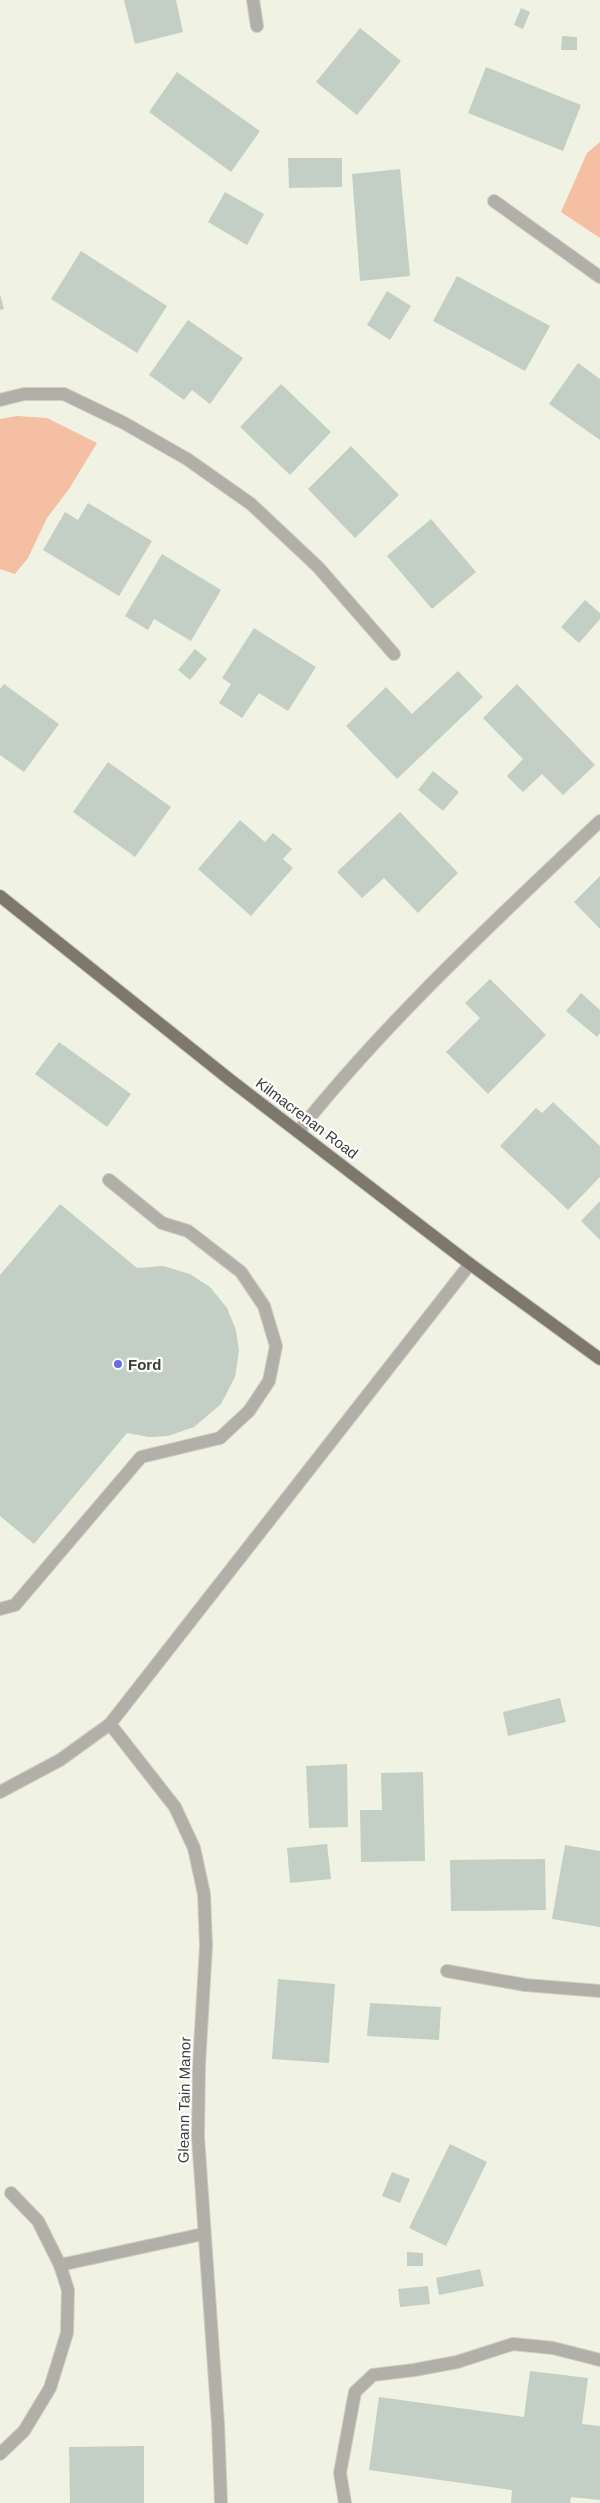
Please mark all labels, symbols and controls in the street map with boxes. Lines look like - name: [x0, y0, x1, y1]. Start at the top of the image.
- street label: Kilmacrenan Road: [253, 1074, 361, 1162]
- place label: Ford: [128, 1356, 161, 1373]
- marker: Ford: [112, 1358, 124, 1370]
- street label: Gleann Tain Manor: [174, 2037, 194, 2163]

